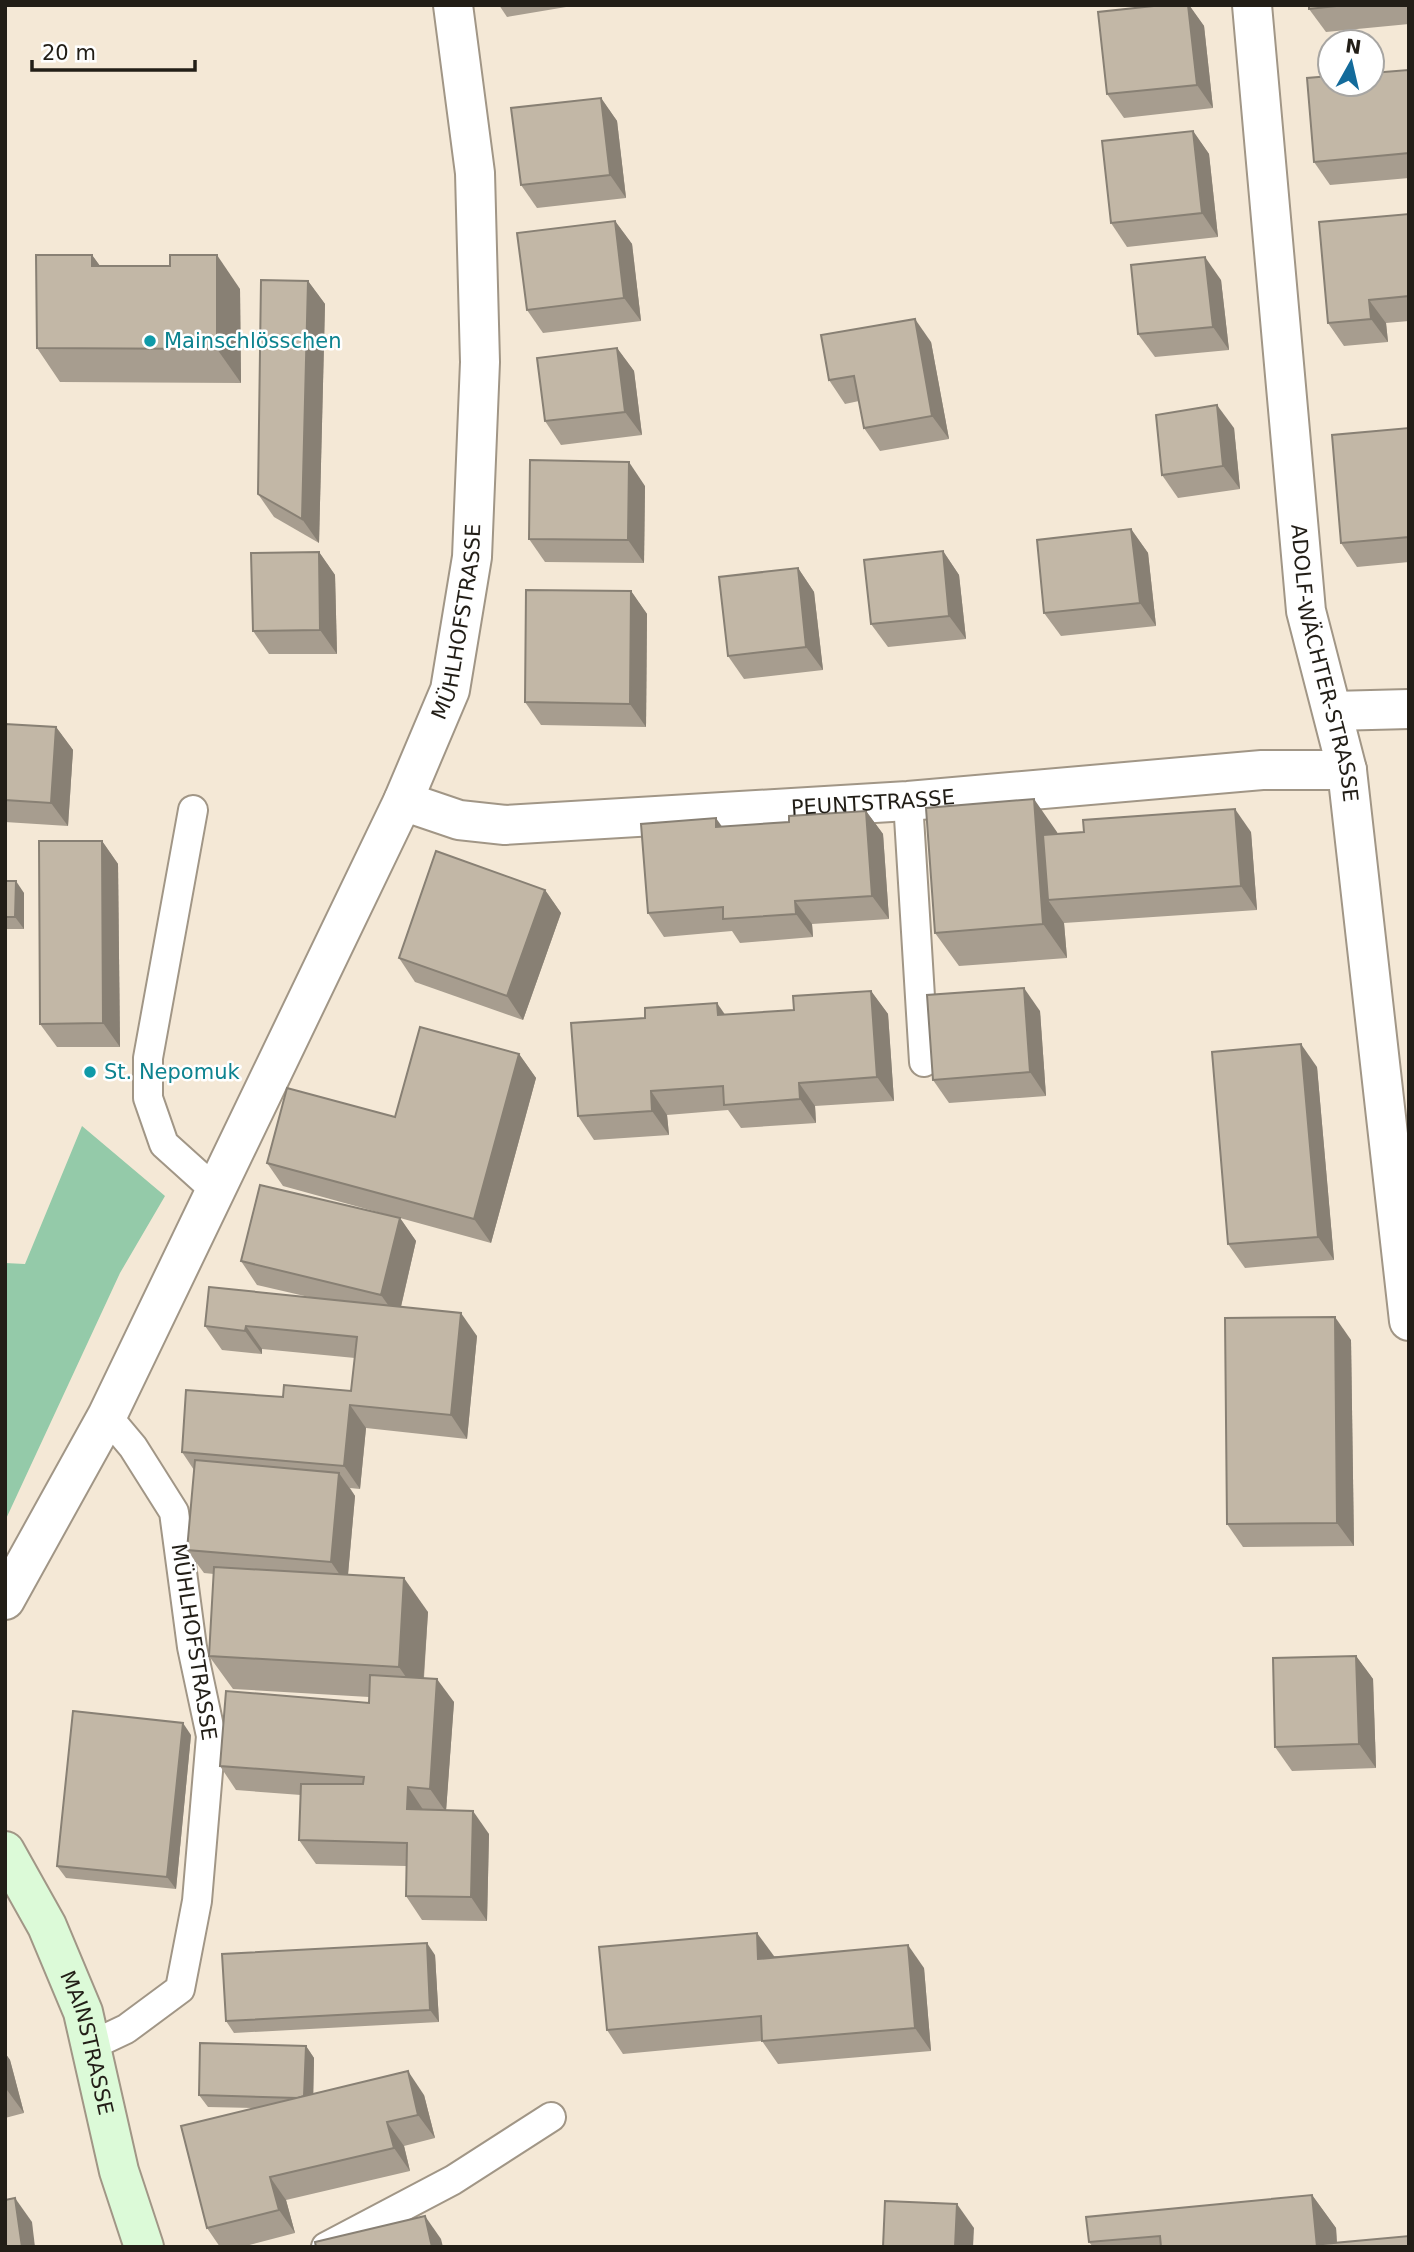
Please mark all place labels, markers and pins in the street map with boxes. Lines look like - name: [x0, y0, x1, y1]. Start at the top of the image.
- place label: Mainschlösschen: [164, 329, 342, 353]
- marker: Mainschlösschen: [142, 333, 158, 349]
- place label: St. Nepomuk: [104, 1060, 240, 1084]
- marker: St. Nepomuk: [82, 1064, 98, 1080]

